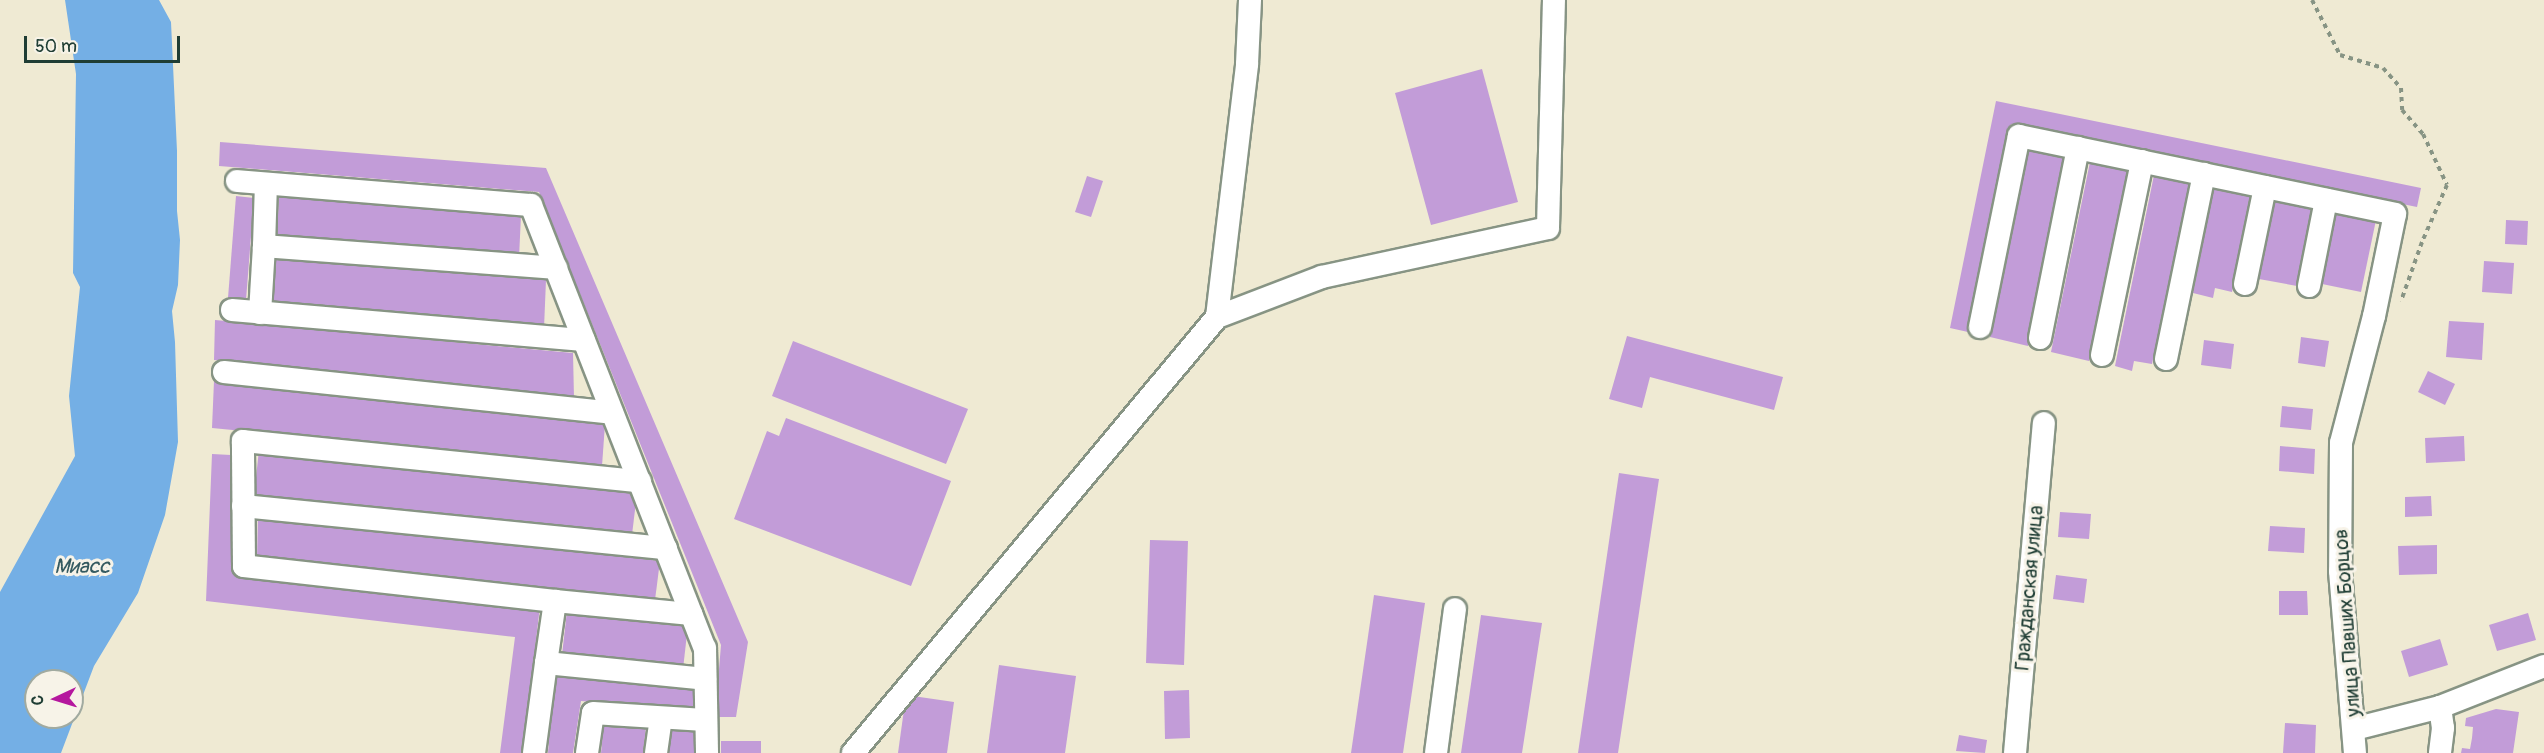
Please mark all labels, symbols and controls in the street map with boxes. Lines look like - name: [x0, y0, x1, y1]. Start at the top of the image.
- scale bar: [27, 24, 183, 62]
- text: 50 m: [35, 35, 77, 58]
- street label: Гражданская улица: [2010, 504, 2048, 672]
- street label: улица Павших Борцов: [2328, 528, 2366, 718]
- water label: Миасс: [54, 554, 110, 580]
- north arrow: [24, 669, 84, 729]
- text: С: [28, 694, 48, 706]

